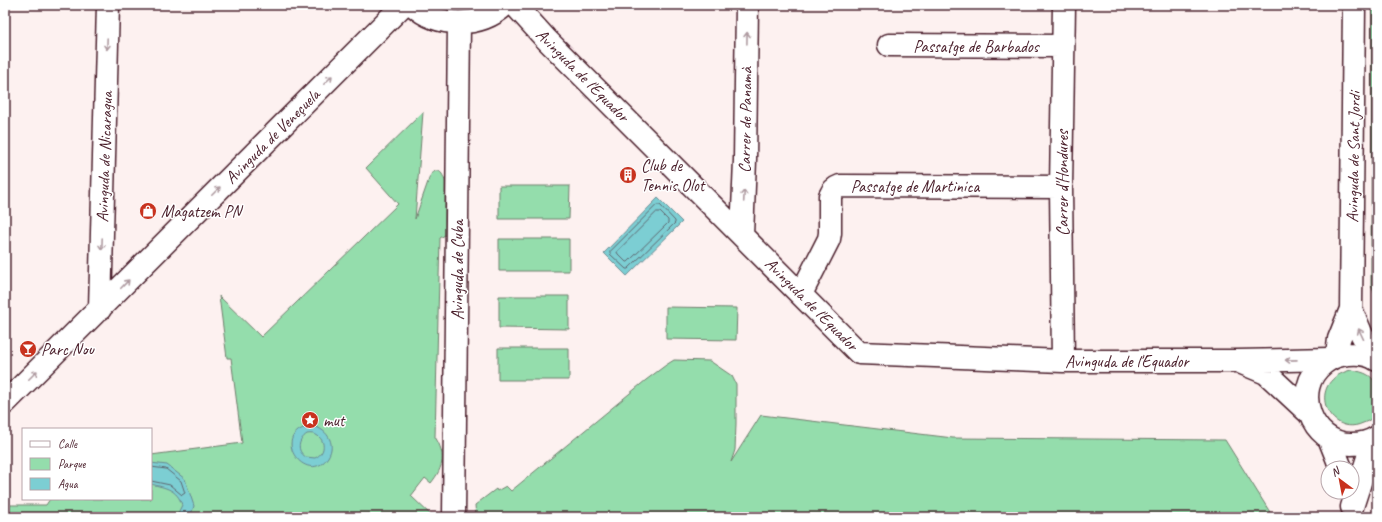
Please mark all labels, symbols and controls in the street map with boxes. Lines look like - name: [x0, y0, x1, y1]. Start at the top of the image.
- street label: Avinguda de l'Equador: [532, 24, 635, 128]
- one-way arrow: [743, 32, 751, 45]
- street label: Passatge de Barbados: [913, 36, 1041, 57]
- one-way arrow: [103, 37, 111, 50]
- street label: Carrer de Panamà: [734, 65, 757, 173]
- one-way arrow: [323, 75, 333, 85]
- street label: Avinguda de Veneçuela: [220, 83, 326, 188]
- street label: Avinguda de Nicaragua: [92, 89, 117, 223]
- street label: Avinguda de Sant Jordi: [1342, 89, 1365, 223]
- street label: Carrer d'Hondures: [1052, 128, 1073, 236]
- place label: Club de Tennis Olot: [641, 155, 707, 196]
- building icon: Club de Tennis Olot: [618, 165, 638, 185]
- street label: Passatge de Martinica: [851, 176, 981, 197]
- one-way arrow: [212, 186, 221, 196]
- one-way arrow: [740, 190, 747, 203]
- shop icon: Magatzem PN: [138, 201, 158, 221]
- place label: Magatzem PN: [161, 201, 244, 222]
- street label: Avinguda de Cuba: [447, 218, 468, 320]
- one-way arrow: [98, 237, 106, 250]
- street label: Avinguda de l'Equador: [761, 253, 864, 357]
- one-way arrow: [120, 279, 130, 289]
- one-way arrow: [1357, 328, 1365, 340]
- bar icon: Parc Nou: [18, 339, 38, 359]
- place label: Parc Nou: [41, 339, 95, 360]
- street label: Avinguda de l'Equador: [1065, 351, 1191, 372]
- one-way arrow: [1285, 356, 1298, 363]
- one-way arrow: [28, 370, 38, 380]
- place icon: mut: [300, 410, 320, 430]
- place label: mut: [323, 410, 347, 431]
- legend: [22, 428, 152, 500]
- text: Calle: [58, 436, 78, 452]
- text: Parque: [58, 456, 87, 472]
- north arrow: [1320, 460, 1360, 500]
- text: N: [1328, 463, 1343, 479]
- text: Agua: [58, 476, 79, 492]

